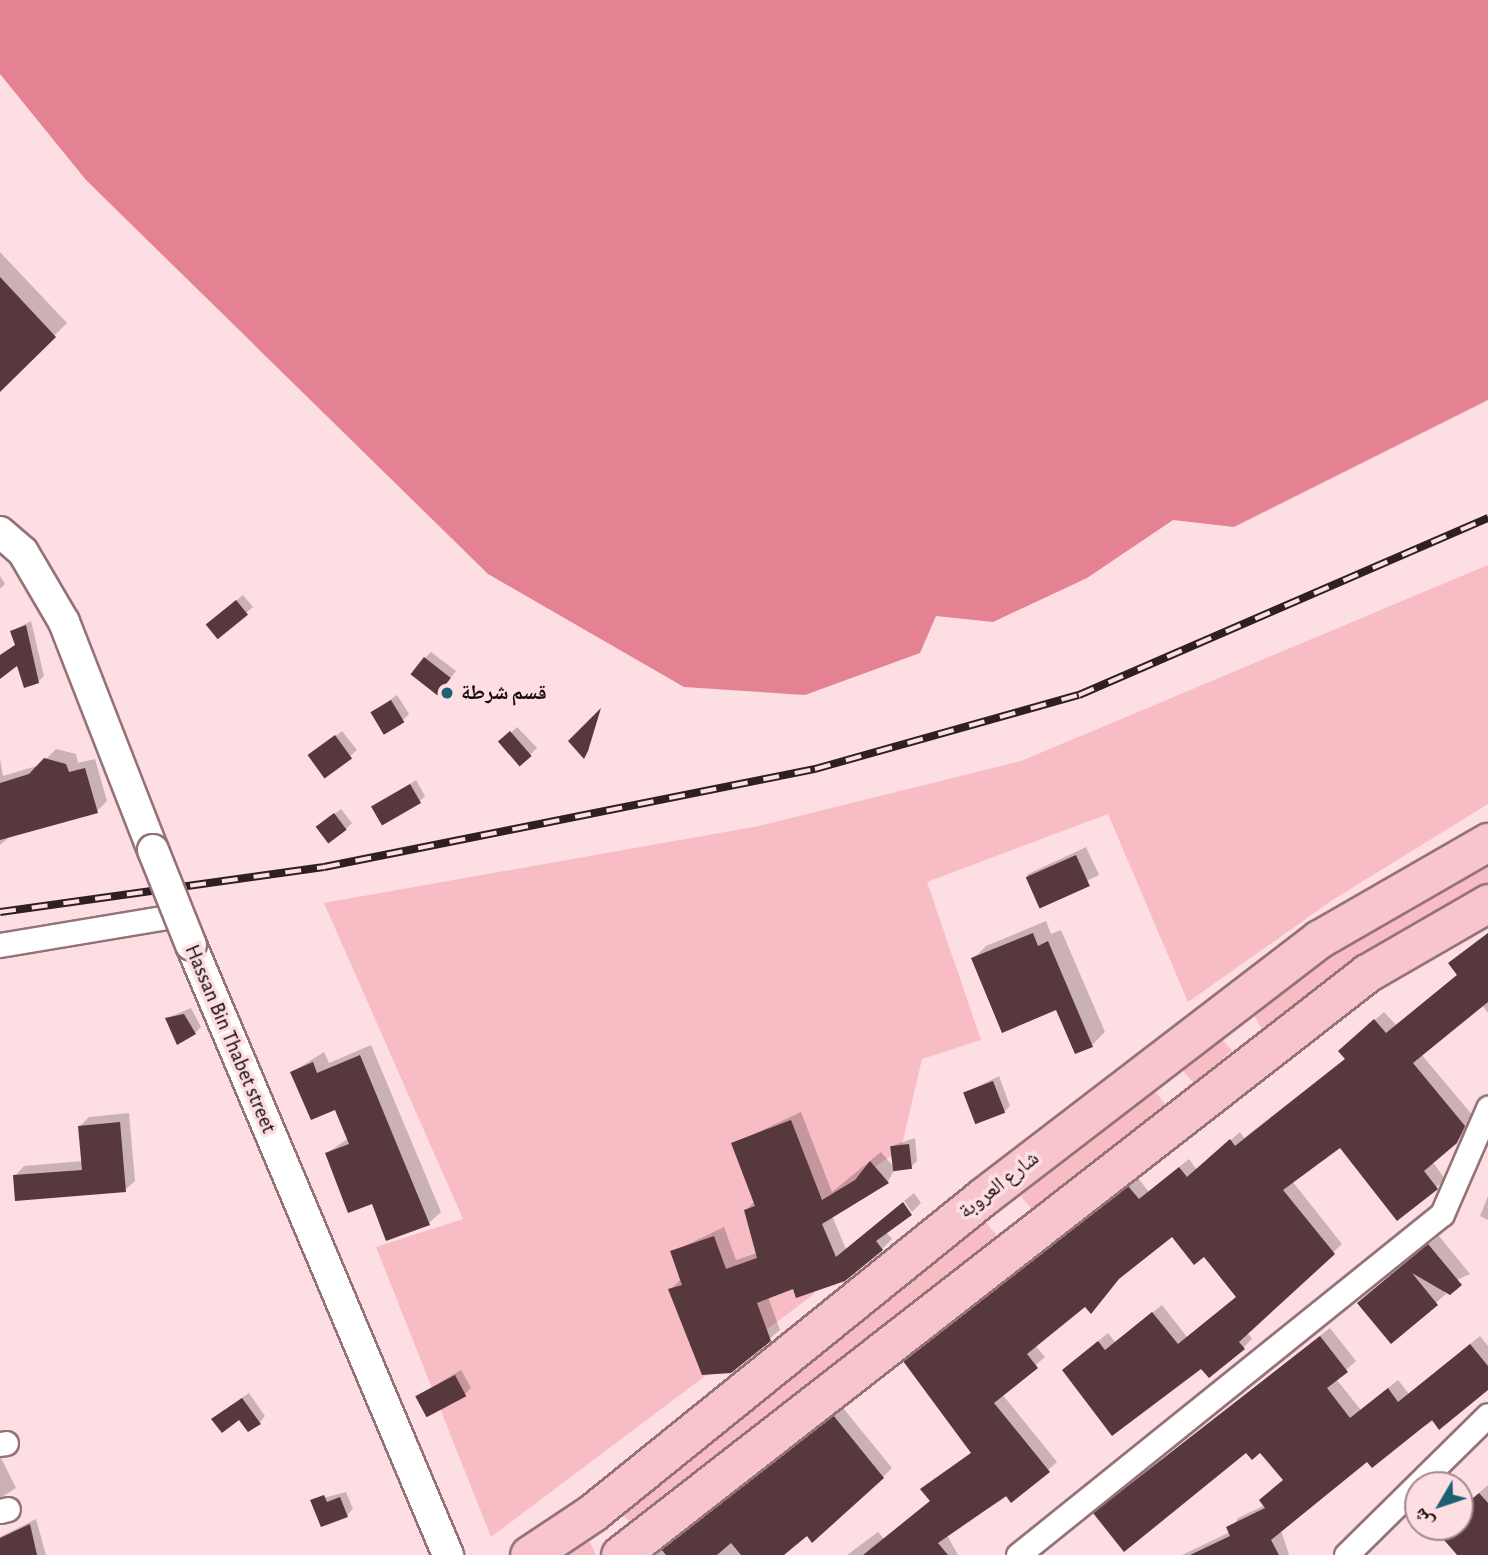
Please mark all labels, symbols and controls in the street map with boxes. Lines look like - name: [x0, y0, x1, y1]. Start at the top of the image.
- place label: قسم شرطة: [461, 680, 547, 706]
- marker: قسم شرطة: [439, 685, 455, 701]
- street label: Hassan Bin Thabet street: [179, 941, 281, 1137]
- street label: شارع العروبة: [954, 1146, 1044, 1224]
- north arrow: [1404, 1471, 1474, 1541]
- text: ش: [1410, 1504, 1438, 1532]

